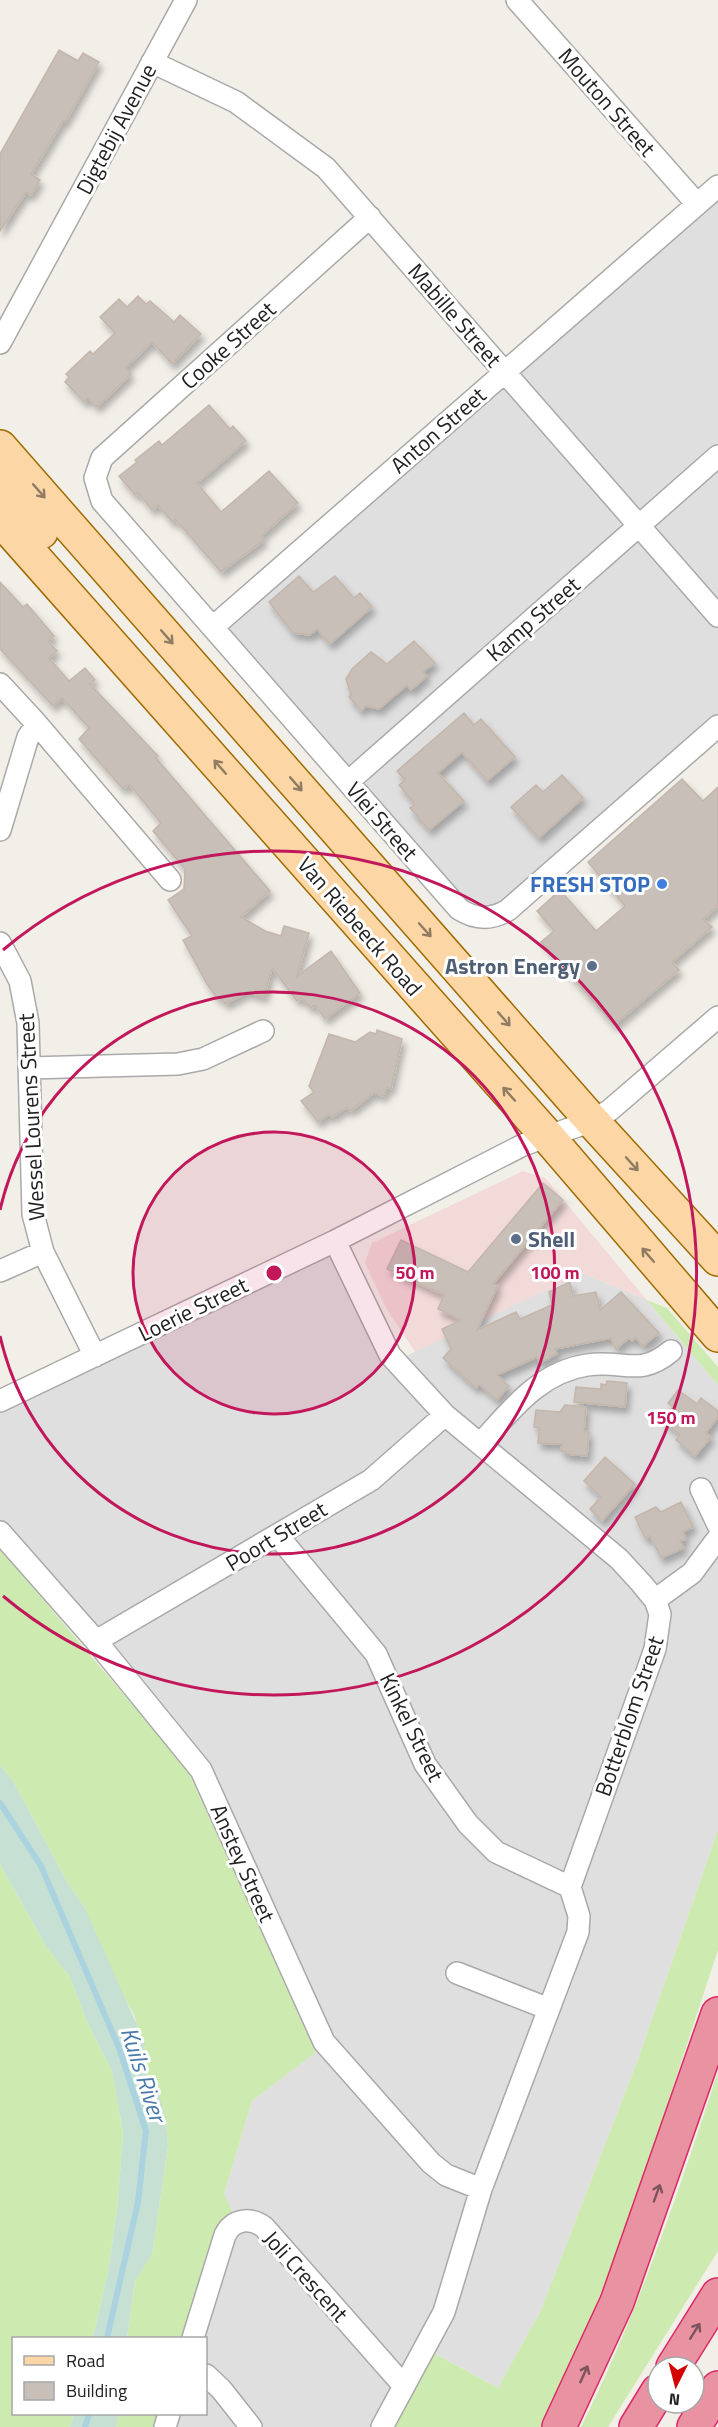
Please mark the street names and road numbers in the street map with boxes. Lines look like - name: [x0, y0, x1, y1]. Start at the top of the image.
- street label: Mouton Street: [550, 40, 664, 164]
- street label: Digtebij Avenue: [67, 57, 165, 201]
- street label: Mabille Street: [400, 255, 510, 375]
- street label: Cooke Street: [173, 293, 283, 397]
- street label: Anton Street: [382, 378, 494, 481]
- street label: Kamp Street: [478, 568, 588, 670]
- street label: Vlei Street: [338, 774, 426, 868]
- street label: Van Riebeeck Road: [290, 849, 430, 1003]
- street label: Wessel Lourens Street: [9, 1012, 53, 1221]
- street label: Loerie Street: [132, 1268, 254, 1350]
- street label: Poort Street: [219, 1492, 333, 1580]
- street label: Botterblom Street: [586, 1631, 672, 1801]
- street label: Kinkel Street: [371, 1667, 453, 1787]
- street label: Anstey Street: [202, 1799, 284, 1928]
- street label: Joli Crescent: [255, 2223, 357, 2330]

